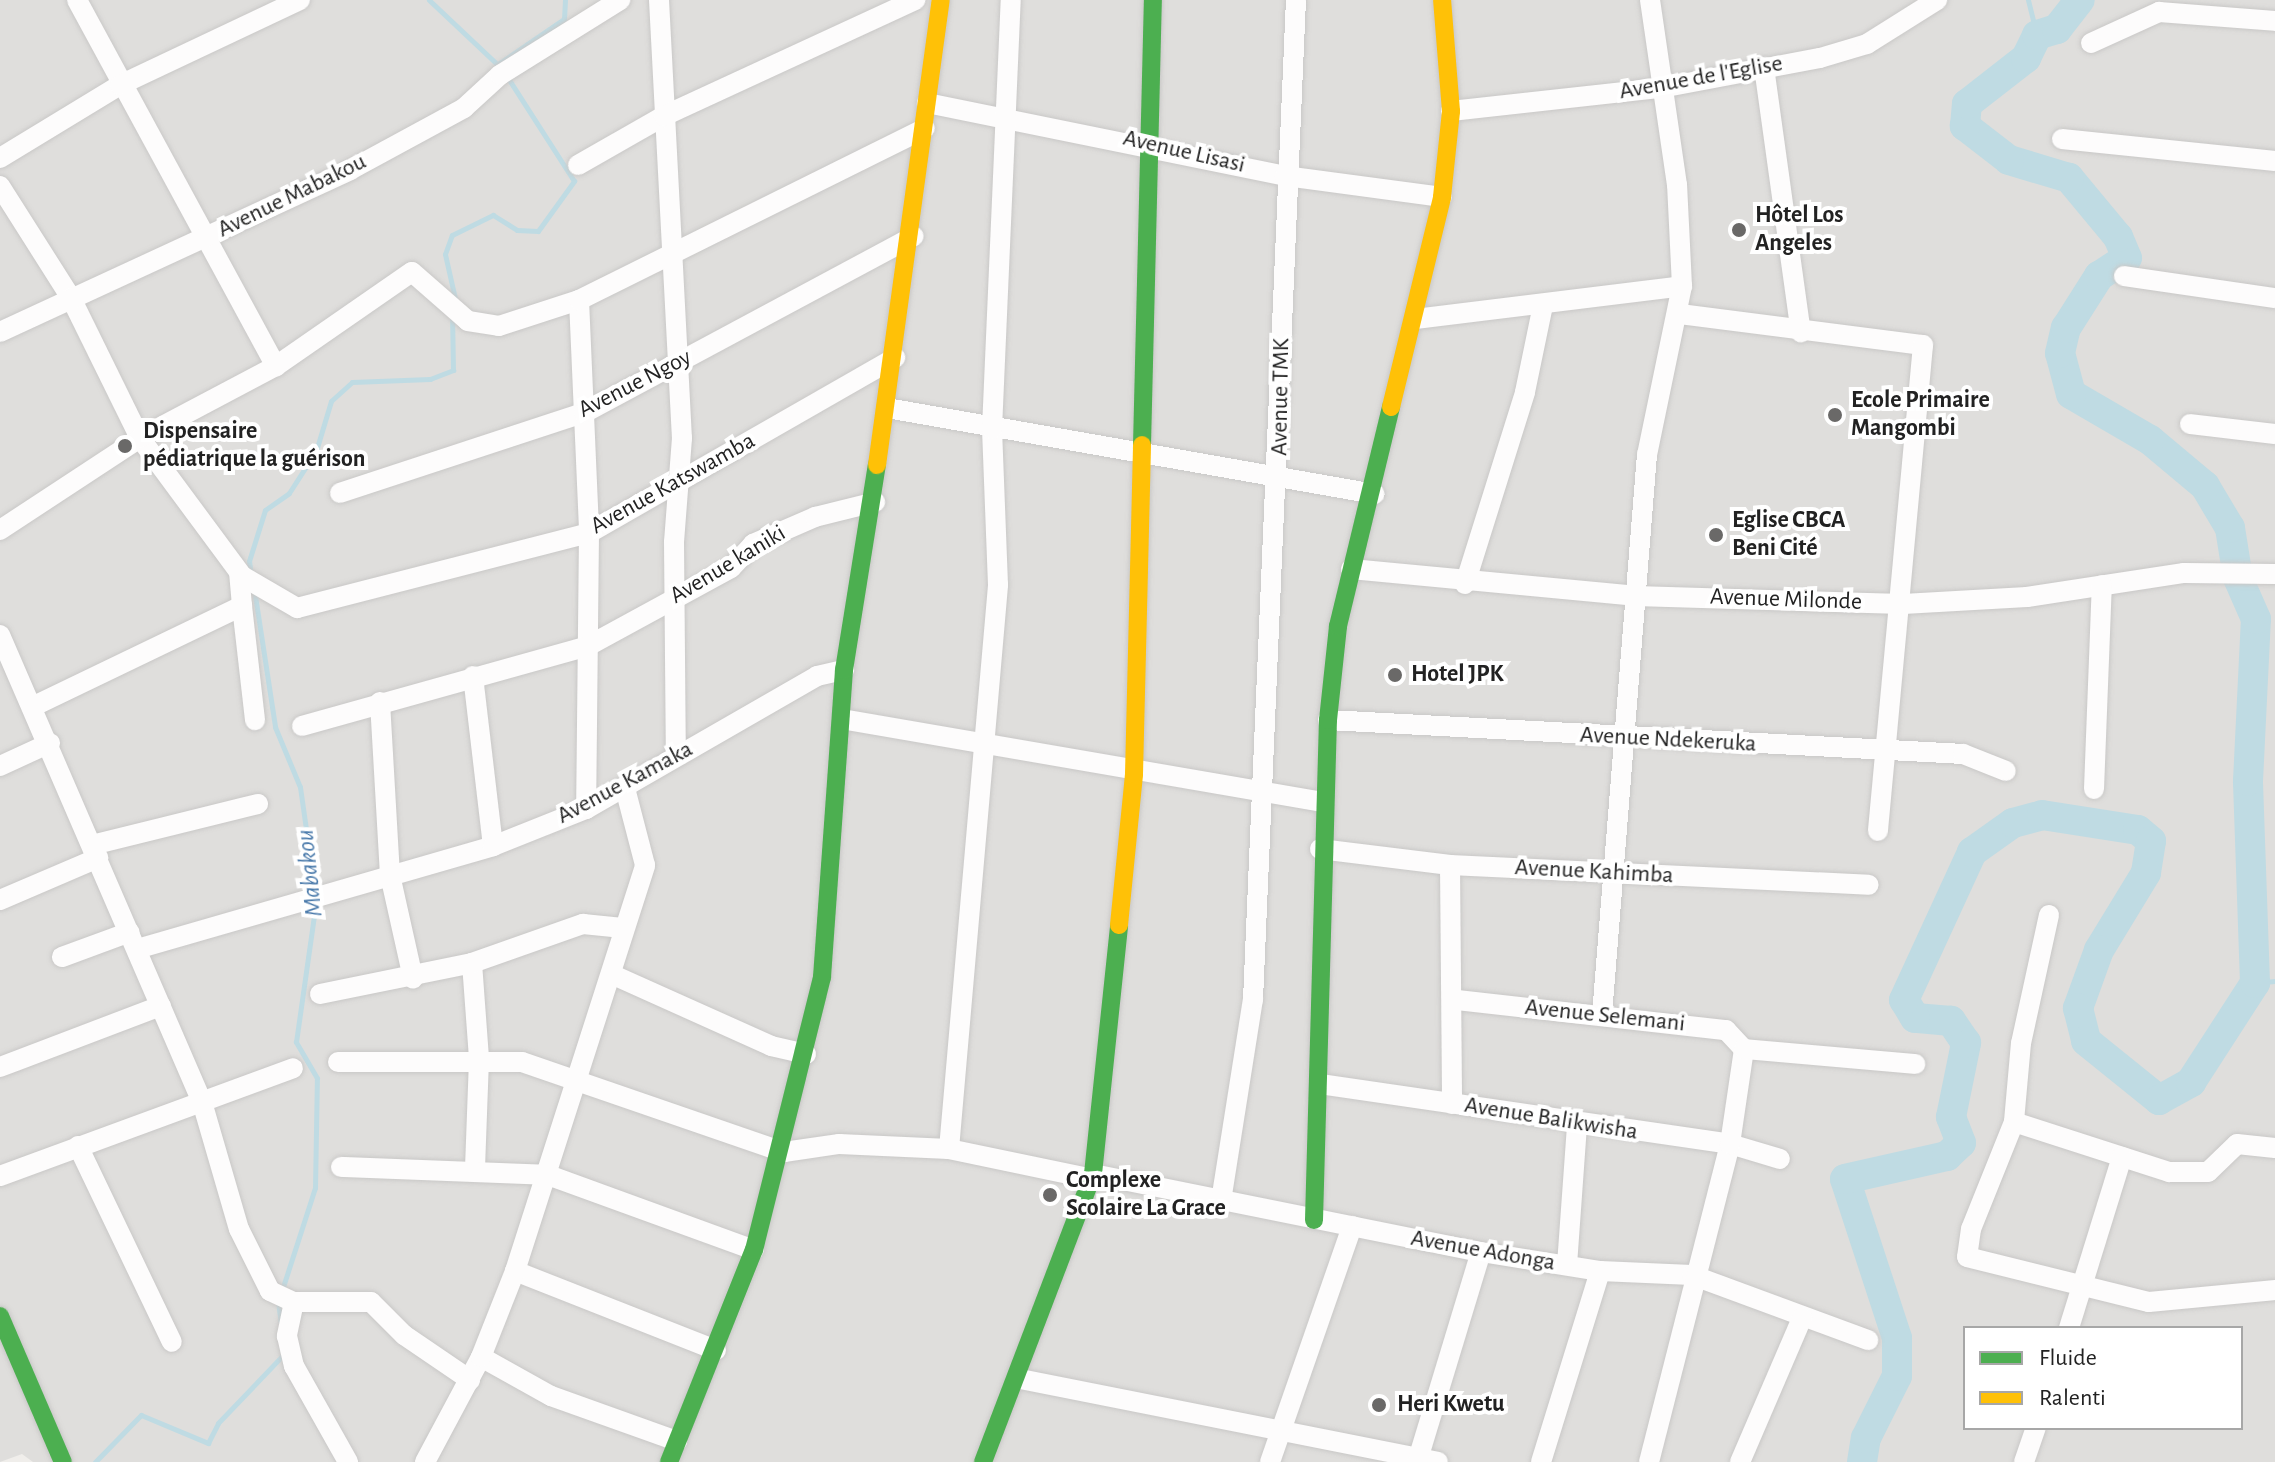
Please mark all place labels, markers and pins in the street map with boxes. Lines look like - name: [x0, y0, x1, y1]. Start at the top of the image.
- place label: Hôtel Los Angeles: [1755, 202, 1843, 258]
- marker: Hôtel Los Angeles: [1730, 221, 1748, 239]
- place label: Ecole Primaire Mangombi: [1851, 387, 1990, 443]
- marker: Ecole Primaire Mangombi: [1826, 406, 1844, 424]
- place label: Dispensaire pédiatrique la guérison: [143, 418, 365, 474]
- marker: Dispensaire pédiatrique la guérison: [114, 435, 136, 457]
- place label: Eglise CBCA Beni Cité: [1732, 507, 1845, 563]
- marker: Eglise CBCA Beni Cité: [1707, 526, 1725, 544]
- place label: Hotel JPK: [1411, 661, 1504, 689]
- marker: Hotel JPK: [1386, 666, 1404, 684]
- place label: Complexe Scolaire La Grace: [1066, 1167, 1226, 1223]
- marker: Complexe Scolaire La Grace: [1041, 1186, 1059, 1204]
- place label: Heri Kwetu: [1397, 1391, 1505, 1419]
- marker: Heri Kwetu: [1368, 1394, 1390, 1416]

